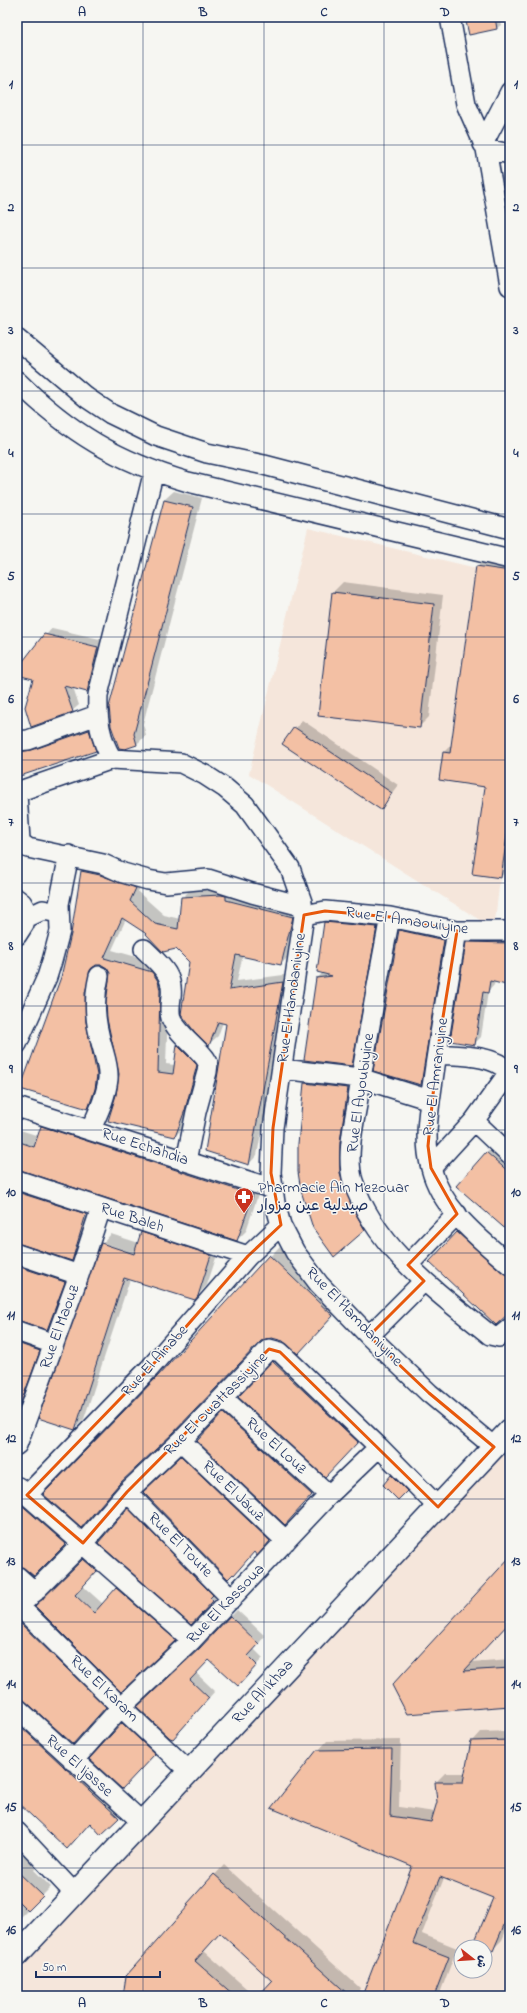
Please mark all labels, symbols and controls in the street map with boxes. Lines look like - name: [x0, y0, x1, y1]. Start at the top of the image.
- text: A: [78, 3, 86, 22]
- text: B: [198, 3, 208, 22]
- text: C: [320, 3, 328, 22]
- text: D: [439, 3, 450, 22]
- text: 1: [9, 75, 14, 94]
- text: 1: [514, 75, 519, 94]
- text: 2: [7, 198, 15, 217]
- text: 2: [512, 198, 520, 217]
- text: 3: [7, 321, 14, 340]
- text: 3: [512, 321, 519, 340]
- text: 4: [7, 444, 14, 463]
- text: 4: [512, 444, 519, 463]
- text: 5: [7, 567, 15, 586]
- text: 5: [512, 567, 520, 586]
- text: 6: [7, 690, 14, 709]
- text: 6: [512, 690, 519, 709]
- text: 7: [8, 813, 14, 832]
- text: 7: [513, 813, 519, 832]
- street label: Rue El Amaouiyine: [344, 901, 471, 942]
- street label: Rue El Hamdaniyine: [271, 931, 313, 1065]
- text: 8: [8, 937, 14, 956]
- text: 8: [513, 937, 519, 956]
- street label: Rue El Amraniyine: [417, 1016, 455, 1138]
- street label: Rue El Ayoubiyine: [341, 1031, 381, 1154]
- text: 9: [8, 1060, 14, 1079]
- text: 9: [513, 1060, 519, 1079]
- street label: Rue Echahdia: [98, 1122, 192, 1172]
- place label: Pharmacie Ain Mezouar صيدلية عين مزوار: [256, 1176, 409, 1218]
- text: 10: [6, 1183, 16, 1202]
- text: 10: [511, 1183, 521, 1202]
- pharmacy icon: Pharmacie Ain Mezouar صيدلية عين مزوار: [233, 1186, 255, 1214]
- street label: Rue Baleh: [97, 1196, 167, 1240]
- street label: Rue El Hamdaniyine: [300, 1262, 409, 1373]
- street label: Rue El Maouz: [34, 1281, 86, 1372]
- text: 11: [7, 1306, 16, 1325]
- text: 11: [512, 1306, 521, 1325]
- street label: Rue El Ainabe: [116, 1319, 195, 1403]
- street label: Rue El Ouattassiyine: [158, 1346, 274, 1462]
- street label: Rue El Louz: [240, 1412, 312, 1480]
- text: 12: [6, 1429, 17, 1448]
- text: 12: [511, 1429, 522, 1448]
- street label: Rue El Jawz: [196, 1455, 270, 1527]
- street label: Rue El Toute: [142, 1507, 219, 1584]
- text: 13: [6, 1552, 16, 1571]
- text: 13: [511, 1552, 521, 1571]
- street label: Rue El Kassoua: [181, 1558, 271, 1650]
- street label: Rue El Karam: [64, 1650, 144, 1728]
- street label: Rue Al Ikhaa: [226, 1654, 300, 1730]
- text: 14: [6, 1675, 16, 1694]
- text: 14: [511, 1675, 521, 1694]
- street label: Rue El Ijasse: [40, 1729, 119, 1804]
- text: 15: [5, 1798, 17, 1817]
- text: 15: [510, 1798, 522, 1817]
- text: 16: [6, 1921, 16, 1940]
- text: 16: [511, 1921, 521, 1940]
- north arrow: [453, 1939, 493, 1979]
- scale bar: [36, 1953, 160, 1979]
- text: ش: [472, 1954, 491, 1970]
- text: 50 m: [42, 1959, 66, 1977]
- text: A: [78, 1994, 86, 2013]
- text: B: [198, 1994, 208, 2013]
- text: C: [320, 1994, 328, 2013]
- text: D: [439, 1994, 450, 2013]

